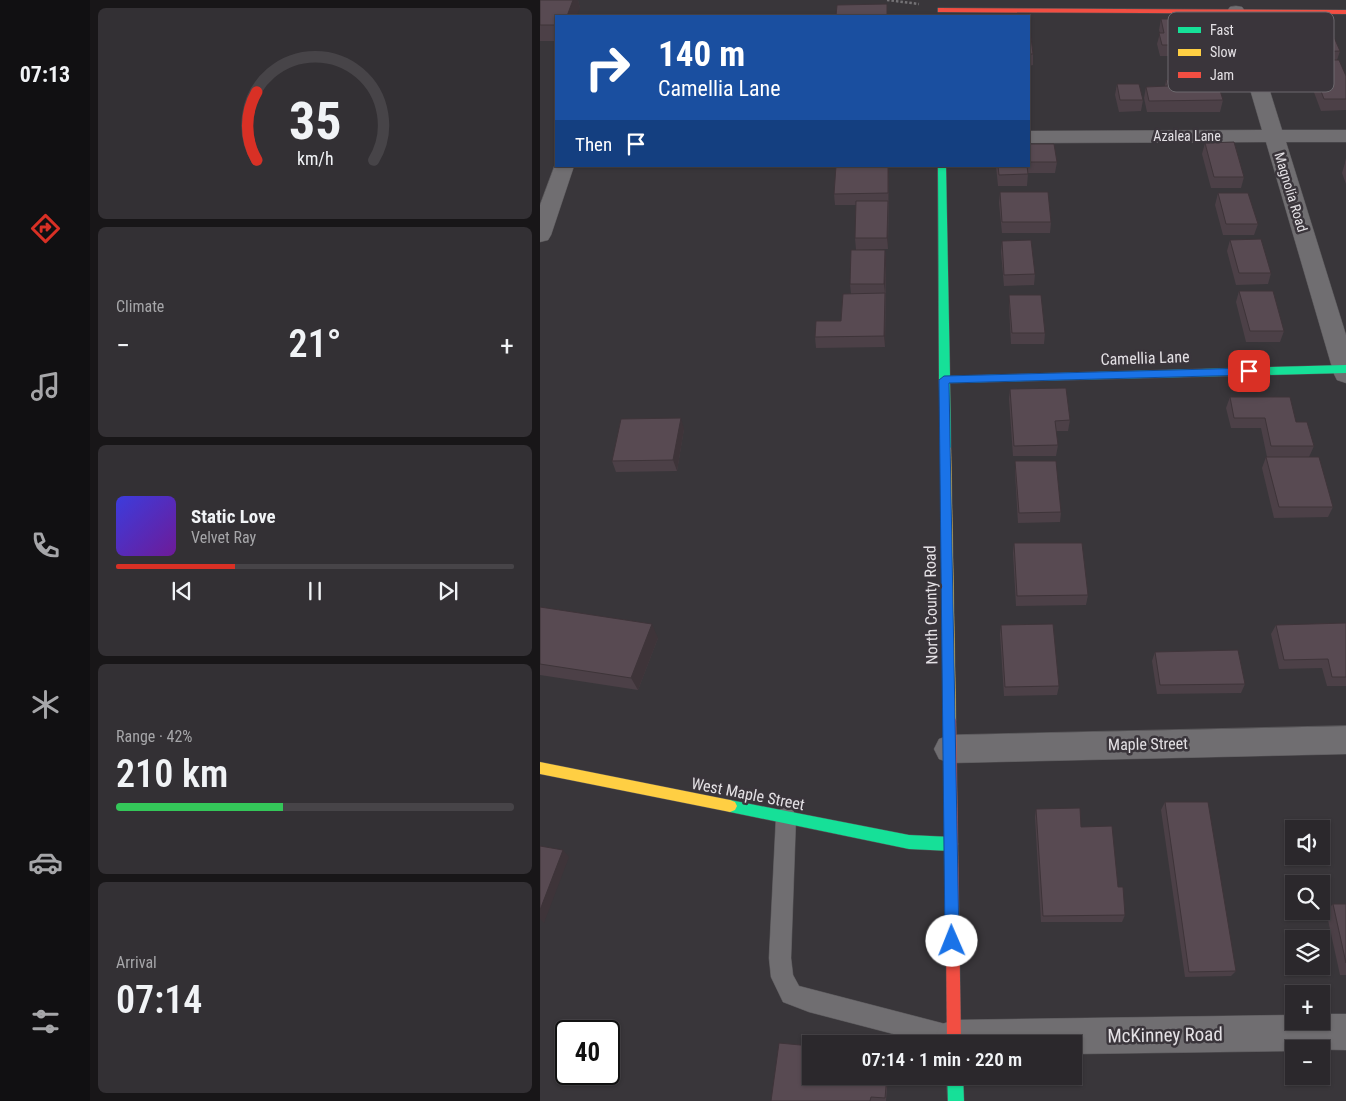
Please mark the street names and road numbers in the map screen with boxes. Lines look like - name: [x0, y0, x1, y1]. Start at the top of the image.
- street label: Azalea Lane: [1153, 128, 1221, 144]
- street label: Magnolia Road: [1271, 150, 1311, 234]
- street label: Camellia Lane: [1100, 347, 1190, 369]
- street label: North County Road: [920, 545, 942, 665]
- street label: Maple Street: [1108, 734, 1188, 754]
- street label: West Maple Street: [690, 774, 807, 814]
- street label: McKinney Road: [1107, 1022, 1223, 1048]

